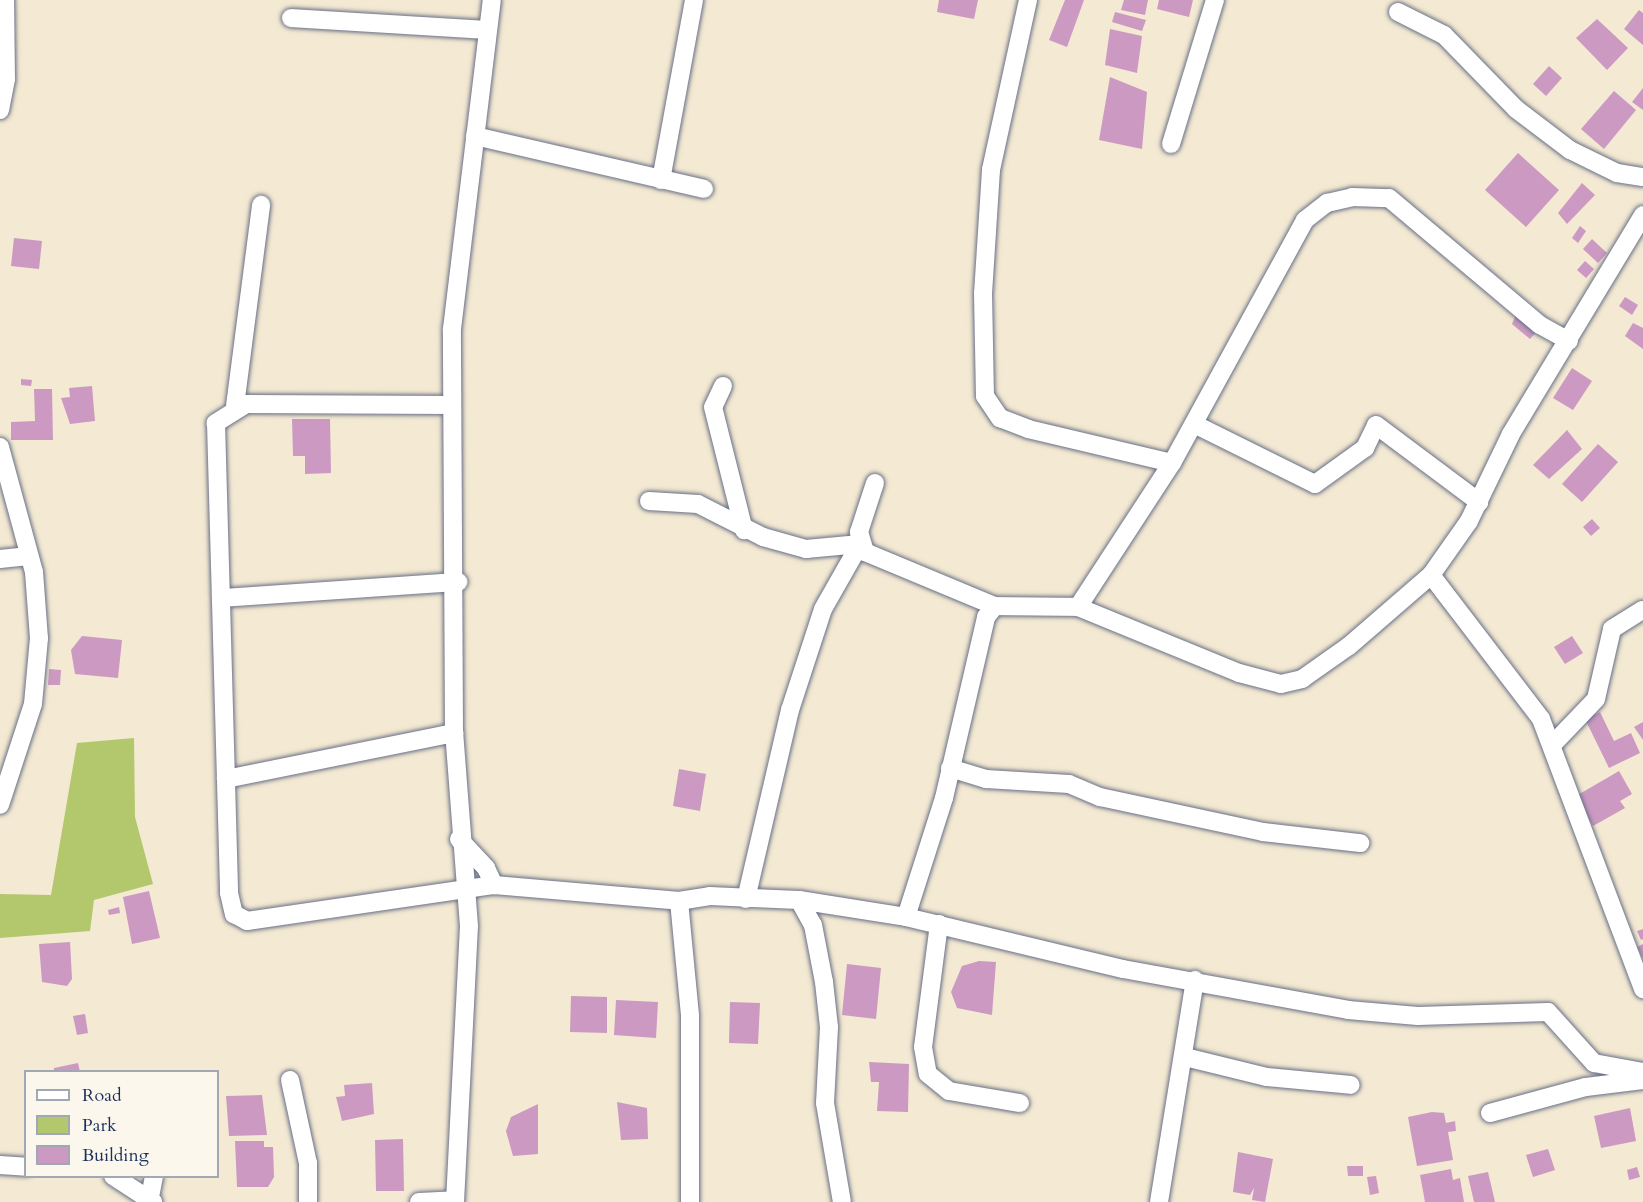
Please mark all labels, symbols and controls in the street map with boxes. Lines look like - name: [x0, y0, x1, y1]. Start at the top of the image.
- legend: [24, 1070, 219, 1178]
- text: Road: [82, 1083, 122, 1108]
- text: Park: [82, 1113, 117, 1138]
- text: Building: [82, 1143, 149, 1168]

